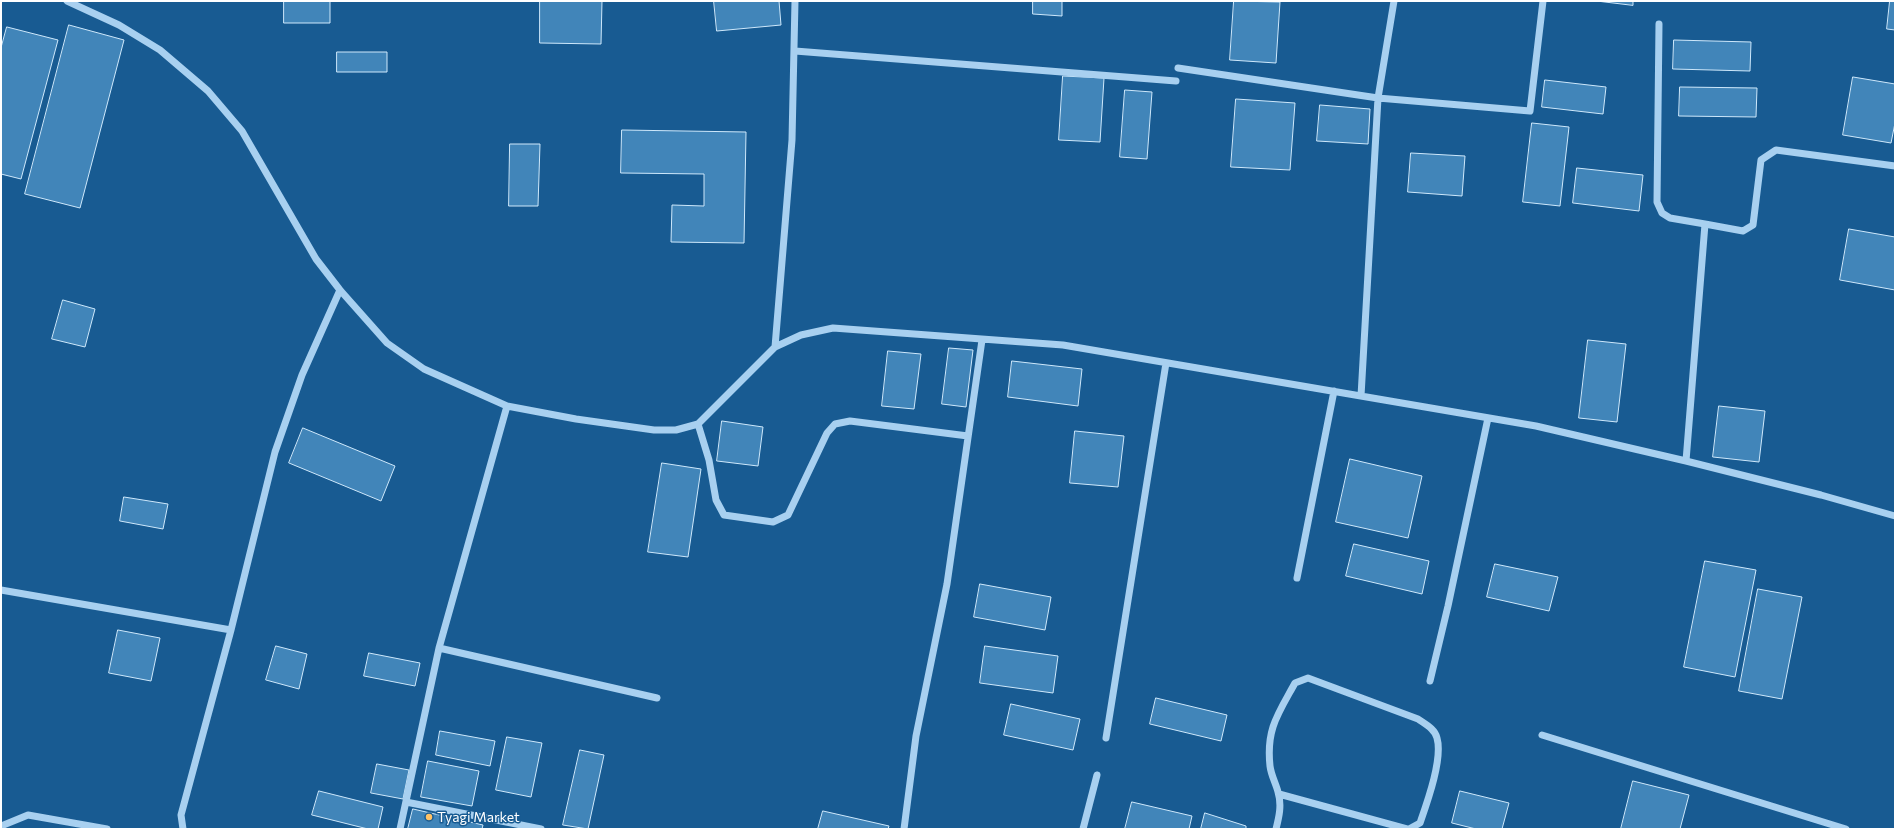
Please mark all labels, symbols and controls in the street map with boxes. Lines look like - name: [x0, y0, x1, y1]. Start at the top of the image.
- place label: Tyagi Market: [437, 809, 520, 825]
- marker: Tyagi Market: [424, 812, 434, 822]

